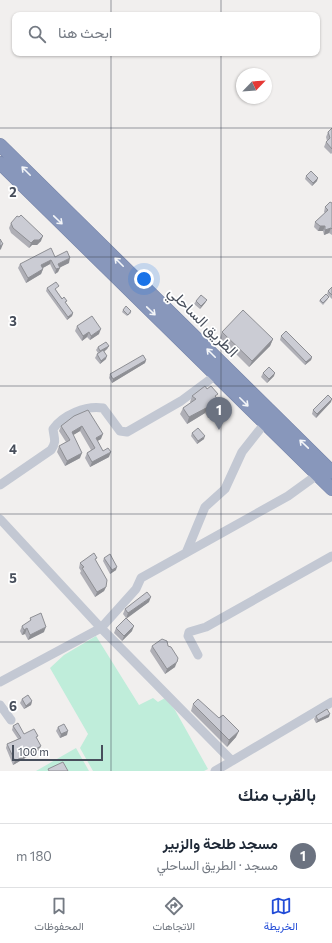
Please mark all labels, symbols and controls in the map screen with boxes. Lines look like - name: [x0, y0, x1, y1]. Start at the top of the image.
- search box: [12, 12, 320, 56]
- icon: search: [26, 23, 48, 45]
- text: ابحث هنا: [58, 23, 112, 41]
- north arrow: [236, 68, 272, 104]
- one-way arrow: [21, 166, 31, 176]
- text: 2: [9, 184, 17, 200]
- one-way arrow: [53, 215, 63, 225]
- one-way arrow: [114, 257, 124, 267]
- your location: [134, 269, 154, 289]
- street label: الطريق الساحلي: [161, 282, 243, 364]
- one-way arrow: [146, 306, 156, 316]
- text: 3: [9, 313, 17, 329]
- one-way arrow: [206, 348, 216, 358]
- pin: 1: [206, 397, 232, 430]
- one-way arrow: [239, 397, 249, 407]
- one-way arrow: [299, 440, 309, 449]
- text: 4: [9, 441, 17, 457]
- text: 5: [9, 570, 17, 586]
- text: 6: [9, 698, 17, 714]
- scale bar: [12, 743, 103, 762]
- text: 100 m: [18, 745, 49, 758]
- text: بالقرب منك: [238, 784, 316, 805]
- text: مسجد طلحة والزبير: [163, 834, 278, 852]
- text: 180 m: [16, 848, 52, 864]
- text: 1: [300, 848, 306, 864]
- text: مسجد · الطريق الساحلي: [157, 857, 278, 873]
- tab: المحفوظات: [34, 895, 84, 936]
- tab: الاتجاهات: [152, 895, 195, 936]
- tab: الخريطة: [264, 895, 298, 936]

